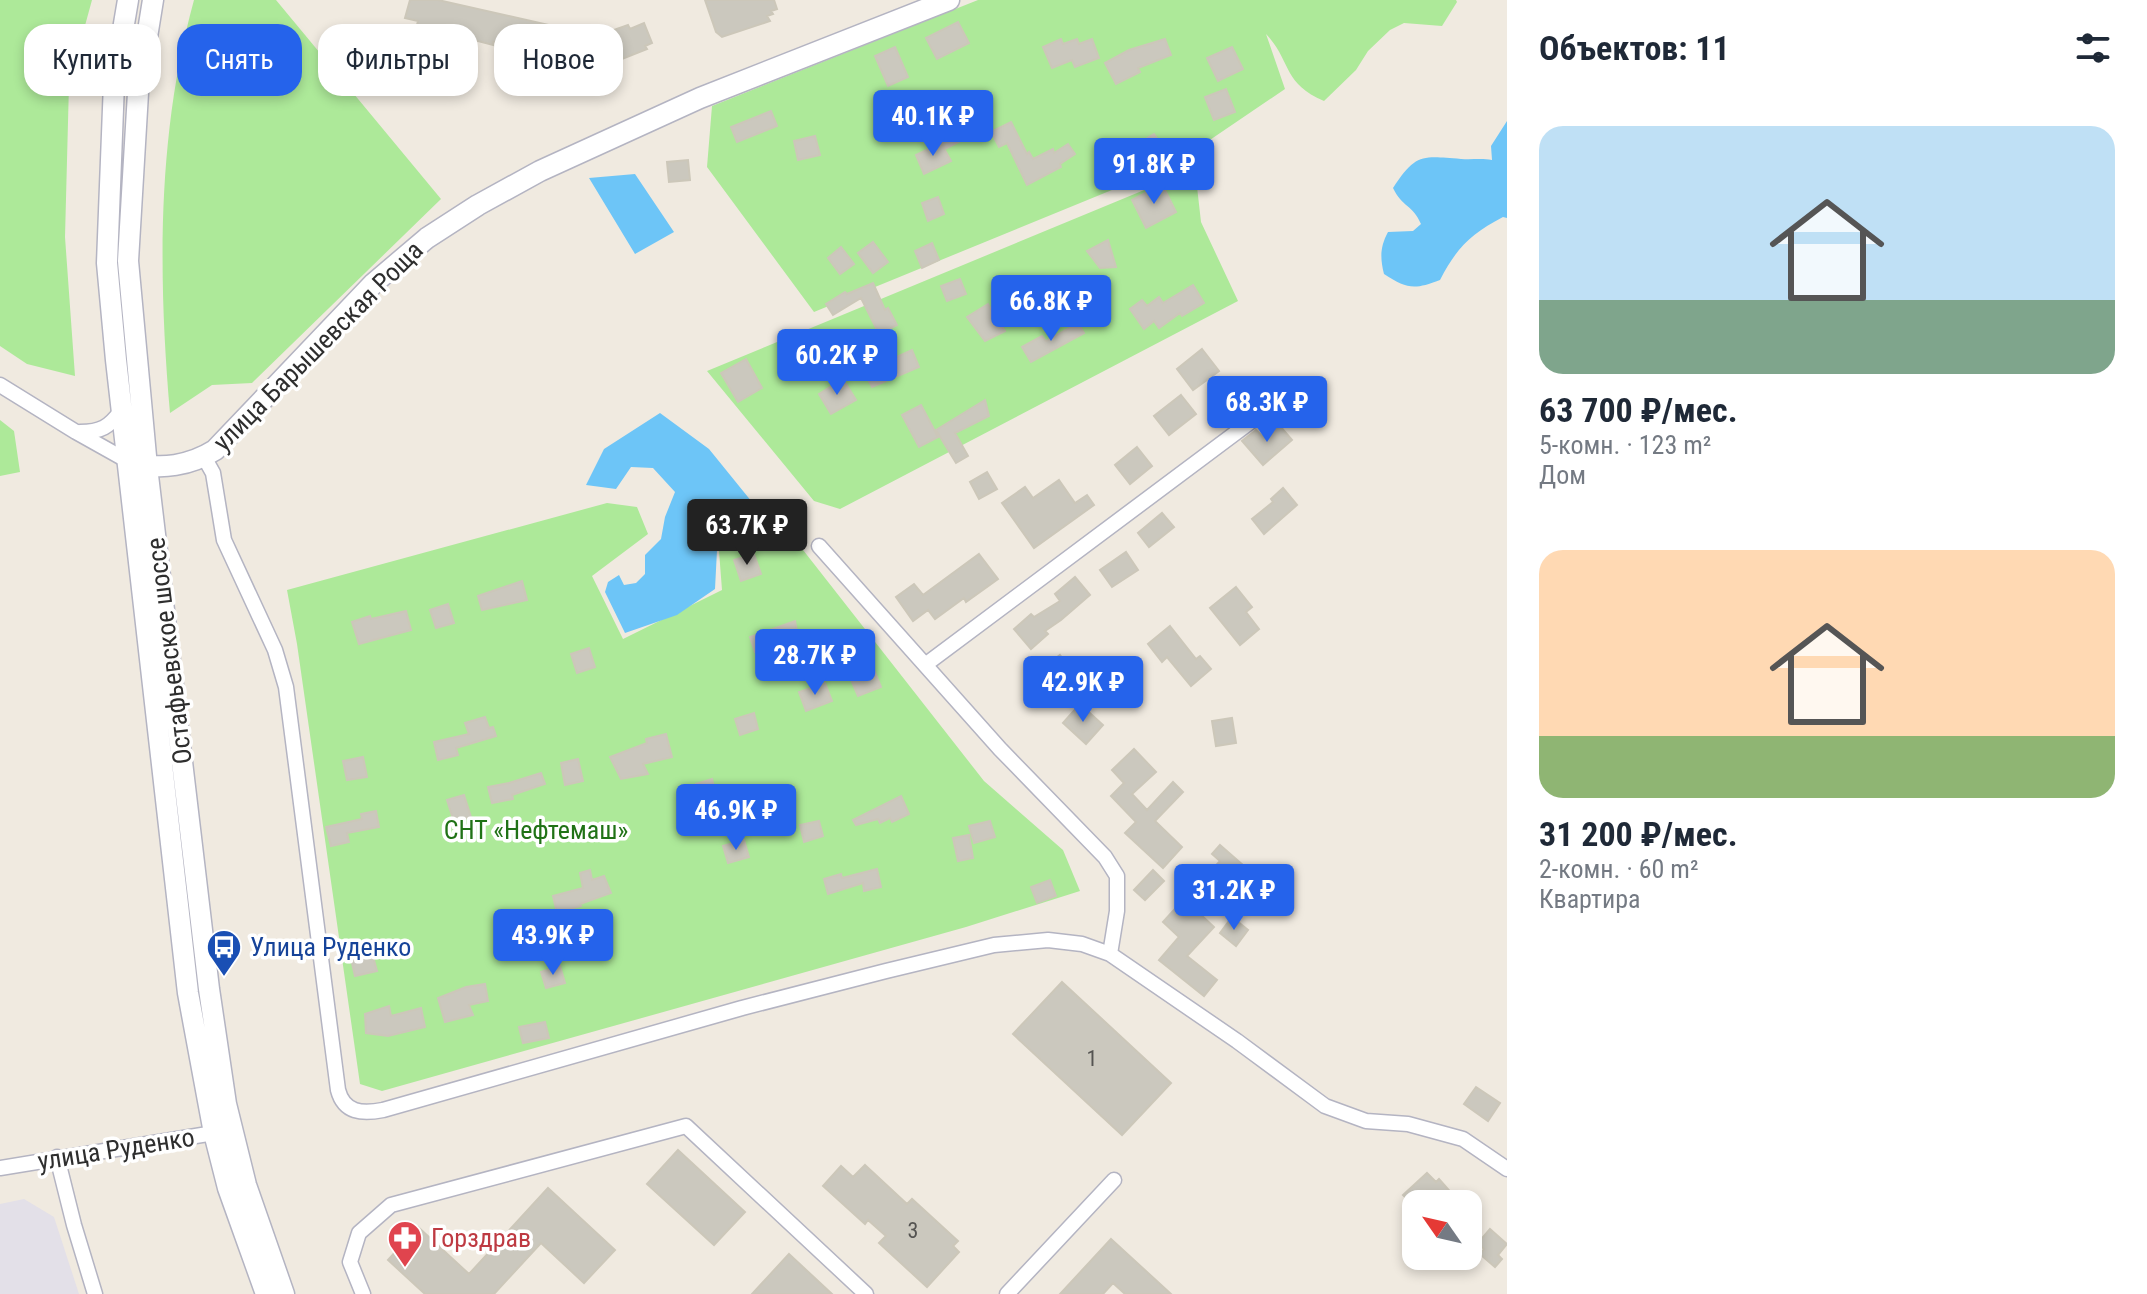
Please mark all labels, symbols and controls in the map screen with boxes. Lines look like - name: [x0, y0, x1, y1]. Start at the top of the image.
- chip: Купить: [24, 24, 161, 96]
- chip: Снять: [177, 24, 302, 96]
- chip: Фильтры: [318, 24, 478, 96]
- chip: Новое: [494, 24, 623, 96]
- icon: filters: [2071, 26, 2115, 70]
- text: Объектов: 11: [1539, 28, 1730, 68]
- pin: 40.1K ₽: [859, 90, 1007, 158]
- text: 40.1K ₽: [891, 101, 975, 131]
- pin: 91.8K ₽: [1080, 138, 1228, 206]
- text: 91.8K ₽: [1112, 149, 1196, 179]
- icon: home: [1755, 178, 1899, 322]
- street label: улица Барышевская Роща: [207, 235, 429, 457]
- pin: 66.8K ₽: [977, 275, 1125, 343]
- text: 66.8K ₽: [1009, 286, 1093, 316]
- pin: 60.2K ₽: [763, 329, 911, 397]
- text: 60.2K ₽: [795, 340, 879, 370]
- pin: 68.3K ₽: [1193, 376, 1341, 444]
- text: 68.3K ₽: [1225, 387, 1309, 417]
- text: 63 700 ₽/мес.: [1539, 390, 1738, 430]
- text: 5-комн. · 123 m²: [1539, 430, 1711, 460]
- text: Дом: [1539, 460, 1586, 490]
- pin: 63.7K ₽: [673, 499, 821, 567]
- text: 63.7K ₽: [705, 510, 789, 540]
- street label: Остафьевское шоссе: [140, 536, 198, 766]
- icon: home: [1755, 602, 1899, 746]
- pin: 28.7K ₽: [741, 629, 889, 697]
- text: 28.7K ₽: [773, 640, 857, 670]
- pin: 42.9K ₽: [1009, 656, 1157, 724]
- text: 42.9K ₽: [1041, 667, 1125, 697]
- pin: 46.9K ₽: [662, 784, 810, 852]
- text: 46.9K ₽: [694, 795, 778, 825]
- text: 31 200 ₽/мес.: [1539, 814, 1738, 854]
- park label: СНТ «Нефтемаш»: [444, 815, 628, 845]
- text: 2-комн. · 60 m²: [1539, 854, 1699, 884]
- pin: 31.2K ₽: [1160, 864, 1308, 932]
- text: 31.2K ₽: [1192, 875, 1276, 905]
- text: Квартира: [1539, 884, 1641, 914]
- pin: 43.9K ₽: [479, 909, 627, 977]
- text: 43.9K ₽: [511, 920, 595, 950]
- bus stop icon: Улица Руденко: [205, 928, 243, 978]
- place label: Улица Руденко: [250, 932, 411, 962]
- house number: 1: [1087, 1046, 1097, 1071]
- street label: улица Руденко: [36, 1122, 196, 1176]
- north arrow: [1402, 1190, 1482, 1270]
- map controls: [1402, 1190, 1482, 1270]
- house number: 3: [908, 1218, 918, 1243]
- pharmacy icon: Горздрав: [386, 1219, 424, 1269]
- place label: Горздрав: [431, 1223, 531, 1253]

